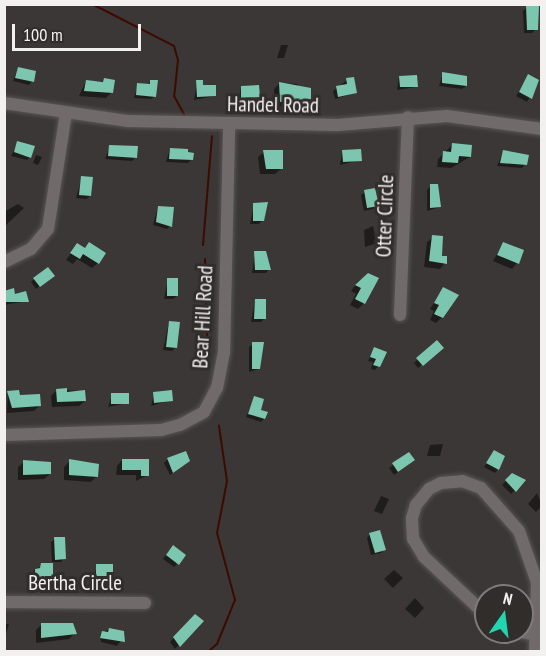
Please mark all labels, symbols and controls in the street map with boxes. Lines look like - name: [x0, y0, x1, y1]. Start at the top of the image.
- scale bar: [15, 12, 144, 50]
- text: 100 m: [23, 23, 63, 46]
- street label: Handel Road: [227, 92, 319, 118]
- street label: Otter Circle: [371, 174, 399, 258]
- street label: Bear Hill Road: [188, 265, 218, 369]
- street label: Bertha Circle: [28, 570, 122, 596]
- north arrow: [474, 584, 534, 644]
- text: N: [501, 588, 514, 609]

